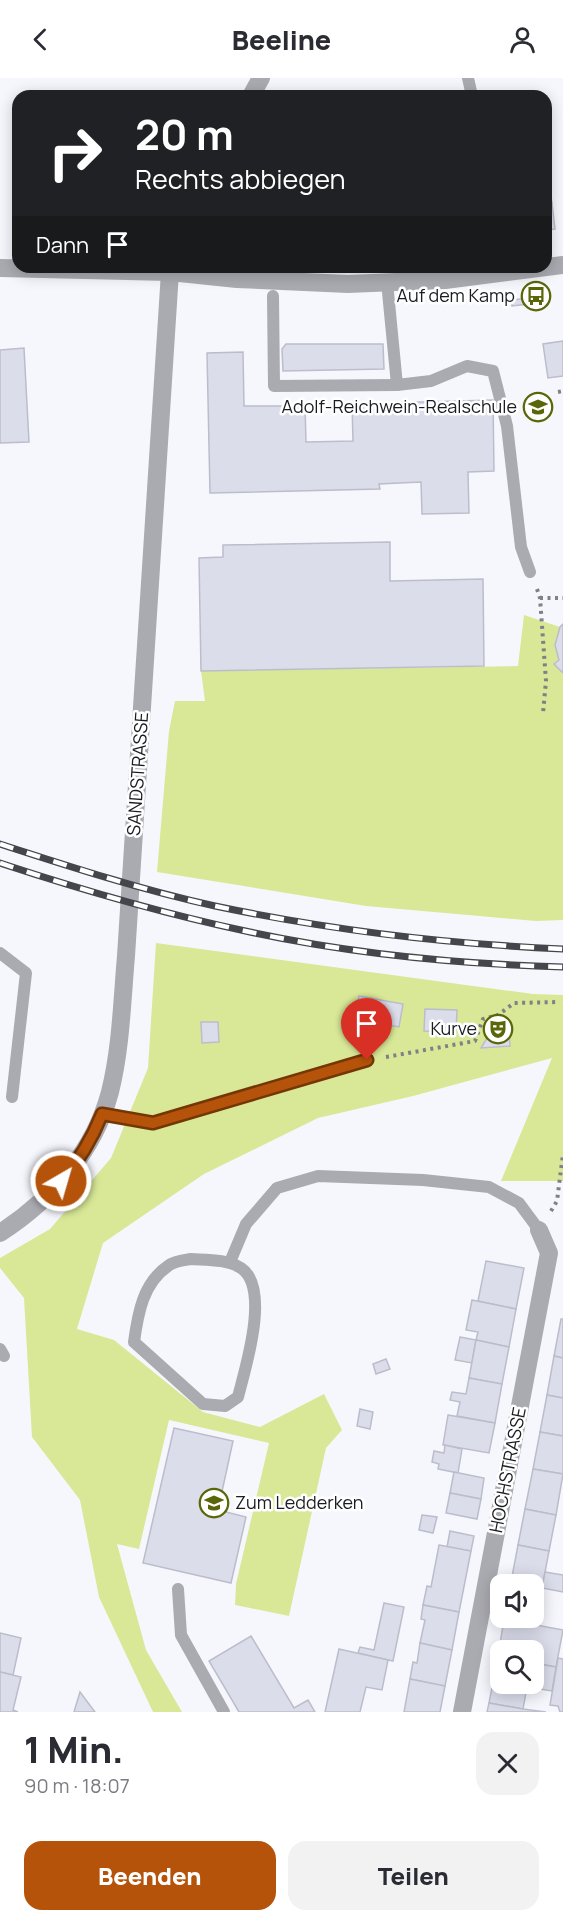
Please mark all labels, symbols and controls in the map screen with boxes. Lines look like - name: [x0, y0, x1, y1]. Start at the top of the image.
- text: Beeline: [232, 21, 331, 58]
- icon: back: [24, 23, 57, 56]
- icon: person: [506, 23, 539, 56]
- text: 20 m: [135, 105, 234, 163]
- icon: right: [36, 114, 114, 192]
- text: Rechts abbiegen: [135, 160, 346, 197]
- icon: arrive: [101, 228, 134, 261]
- text: Dann: [36, 230, 89, 260]
- bus stop icon: Auf dem Kamp: [520, 280, 552, 312]
- place label: Auf dem Kamp: [397, 283, 515, 307]
- school or university icon: Adolf-Reichwein-Realschule: [522, 391, 554, 423]
- place label: Adolf-Reichwein-Realschule: [282, 394, 517, 418]
- street label: SANDSTRASSE: [121, 711, 153, 837]
- pin: [341, 998, 392, 1060]
- icon: arrive: [350, 1007, 383, 1040]
- theatre icon: Kurve: [482, 1013, 514, 1045]
- place label: Kurve: [430, 1016, 477, 1040]
- position arrow: [29, 1149, 93, 1213]
- street label: HOCHSTRASSE: [483, 1405, 531, 1535]
- school or university icon: Zum Ledderken: [198, 1487, 230, 1519]
- place label: Zum Ledderken: [235, 1490, 363, 1514]
- map controls: [490, 1574, 544, 1694]
- button: sound: [490, 1574, 544, 1628]
- button: search: [490, 1640, 544, 1694]
- text: 1 Min.: [24, 1725, 124, 1774]
- button: close: [476, 1732, 539, 1795]
- text: 90 m · 18:07: [24, 1772, 130, 1799]
- button: Beenden: [24, 1841, 276, 1910]
- button: Teilen: [288, 1841, 539, 1910]

